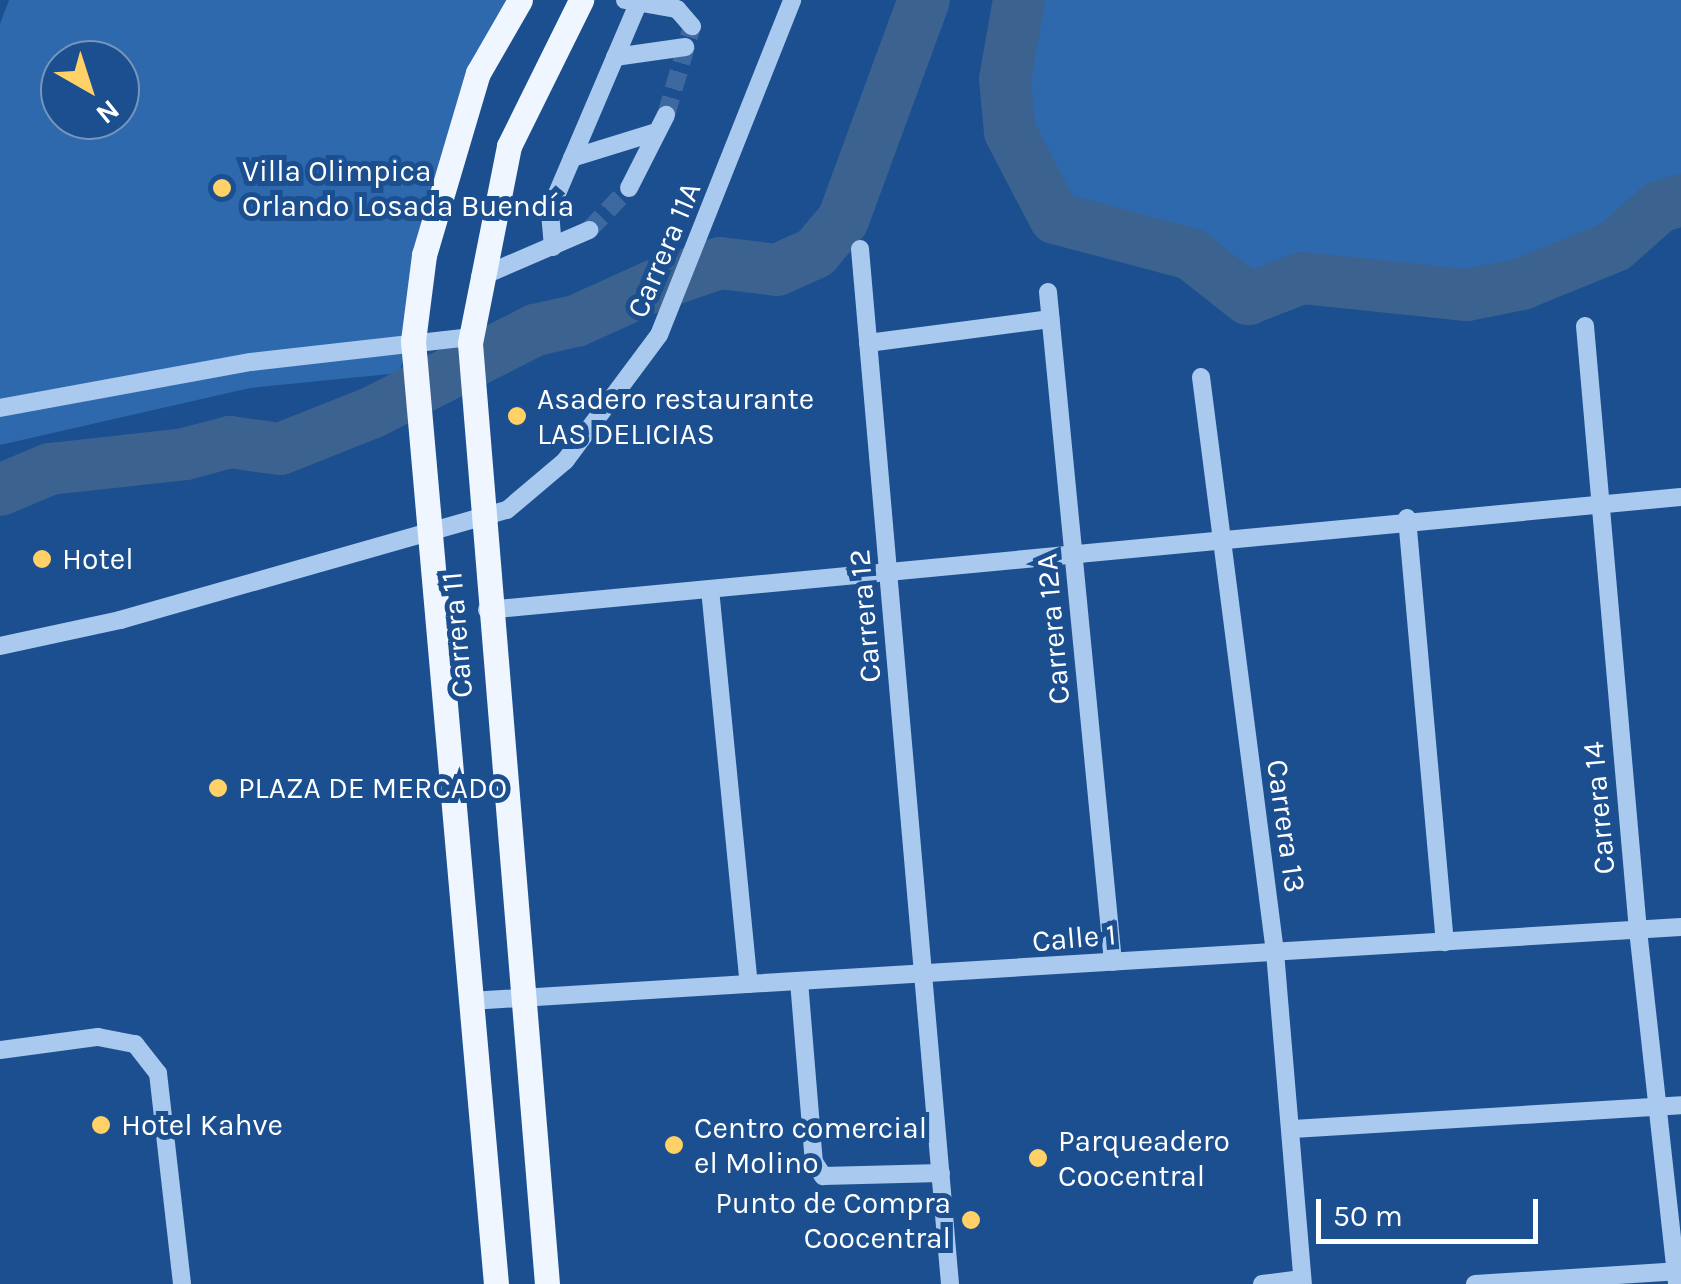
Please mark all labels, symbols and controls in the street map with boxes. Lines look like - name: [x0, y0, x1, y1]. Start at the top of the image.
- north arrow: [40, 40, 140, 140]
- text: N: [90, 93, 126, 131]
- place label: Villa Olimpica Orlando Losada Buendía: [242, 153, 574, 224]
- marker: Villa Olimpica Orlando Losada Buendía: [211, 177, 233, 199]
- street label: Carrera 11A: [619, 177, 709, 323]
- place label: Asadero restaurante LAS DELICIAS: [537, 381, 814, 452]
- marker: Asadero restaurante LAS DELICIAS: [506, 405, 528, 427]
- place label: Hotel: [62, 541, 134, 577]
- marker: Hotel: [31, 548, 53, 570]
- street label: Carrera 12: [841, 548, 889, 684]
- street label: Carrera 12A: [1028, 552, 1078, 706]
- street label: Carrera 11: [434, 571, 480, 699]
- street label: Carrera 14: [1575, 740, 1623, 876]
- street label: Carrera 13: [1259, 757, 1313, 895]
- place label: PLAZA DE MERCADO: [238, 770, 507, 806]
- marker: PLAZA DE MERCADO: [207, 777, 229, 799]
- street label: Calle 1: [1031, 916, 1117, 960]
- place label: Hotel Kahve: [121, 1107, 283, 1143]
- place label: Centro comercial el Molino: [694, 1110, 927, 1180]
- marker: Hotel Kahve: [90, 1114, 112, 1136]
- place label: Parqueadero Coocentral: [1058, 1123, 1230, 1194]
- marker: Centro comercial el Molino: [663, 1134, 685, 1156]
- marker: Parqueadero Coocentral: [1027, 1147, 1049, 1169]
- scale bar: [1321, 1179, 1544, 1241]
- place label: Punto de Compra Coocentral: [715, 1185, 951, 1256]
- text: 50 m: [1333, 1198, 1403, 1234]
- marker: Punto de Compra Coocentral: [960, 1209, 982, 1231]

